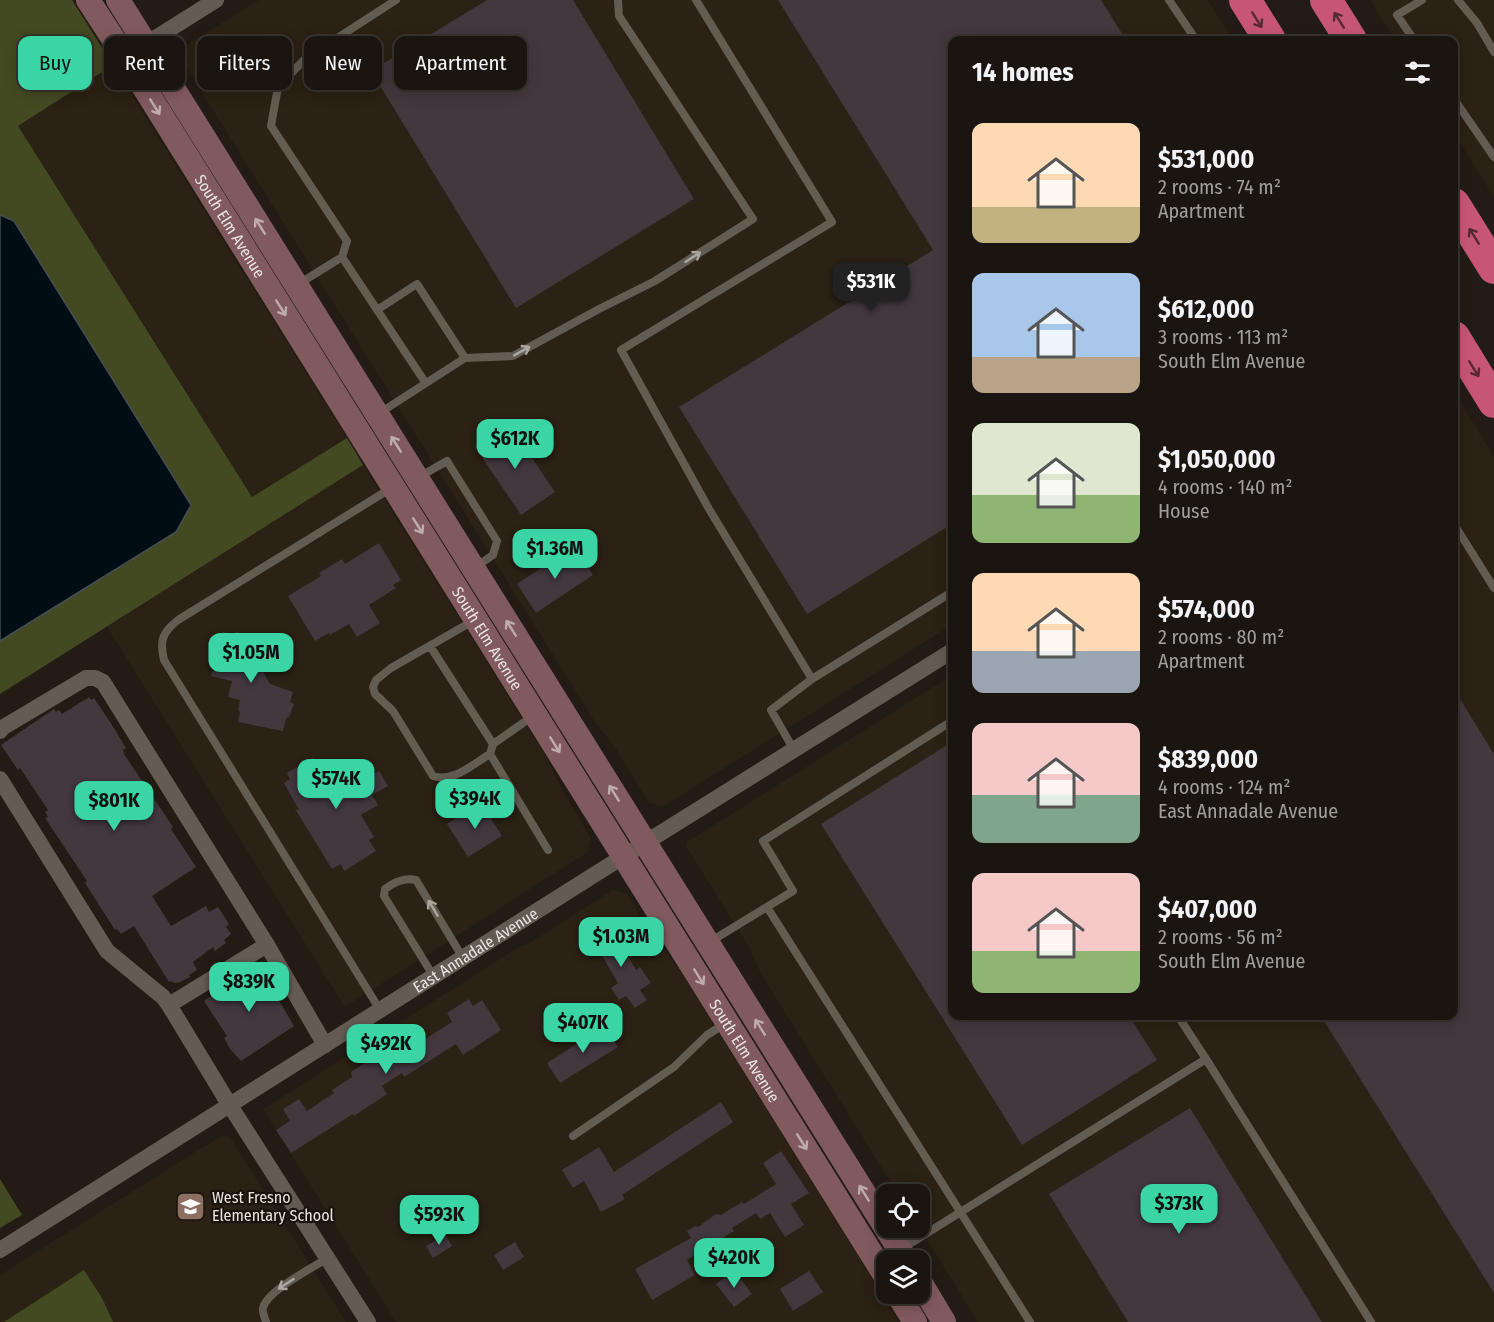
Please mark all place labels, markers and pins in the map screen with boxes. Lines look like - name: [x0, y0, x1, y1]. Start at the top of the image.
- pin: $531K: [829, 262, 913, 313]
- pin: $612K: [473, 419, 557, 470]
- pin: $1.36M: [506, 529, 604, 580]
- pin: $1.05M: [202, 633, 300, 684]
- pin: $574K: [294, 759, 378, 810]
- pin: $394K: [433, 779, 517, 830]
- pin: $801K: [72, 781, 156, 832]
- pin: $1.03M: [572, 917, 670, 968]
- pin: $839K: [207, 962, 291, 1013]
- pin: $407K: [541, 1003, 625, 1054]
- pin: $492K: [344, 1024, 428, 1075]
- pin: $373K: [1137, 1184, 1221, 1235]
- place label: West Fresno Elementary School: [212, 1188, 334, 1225]
- school or university icon: West Fresno Elementary School: [175, 1190, 207, 1222]
- pin: $593K: [397, 1195, 481, 1246]
- pin: $420K: [692, 1238, 776, 1289]

